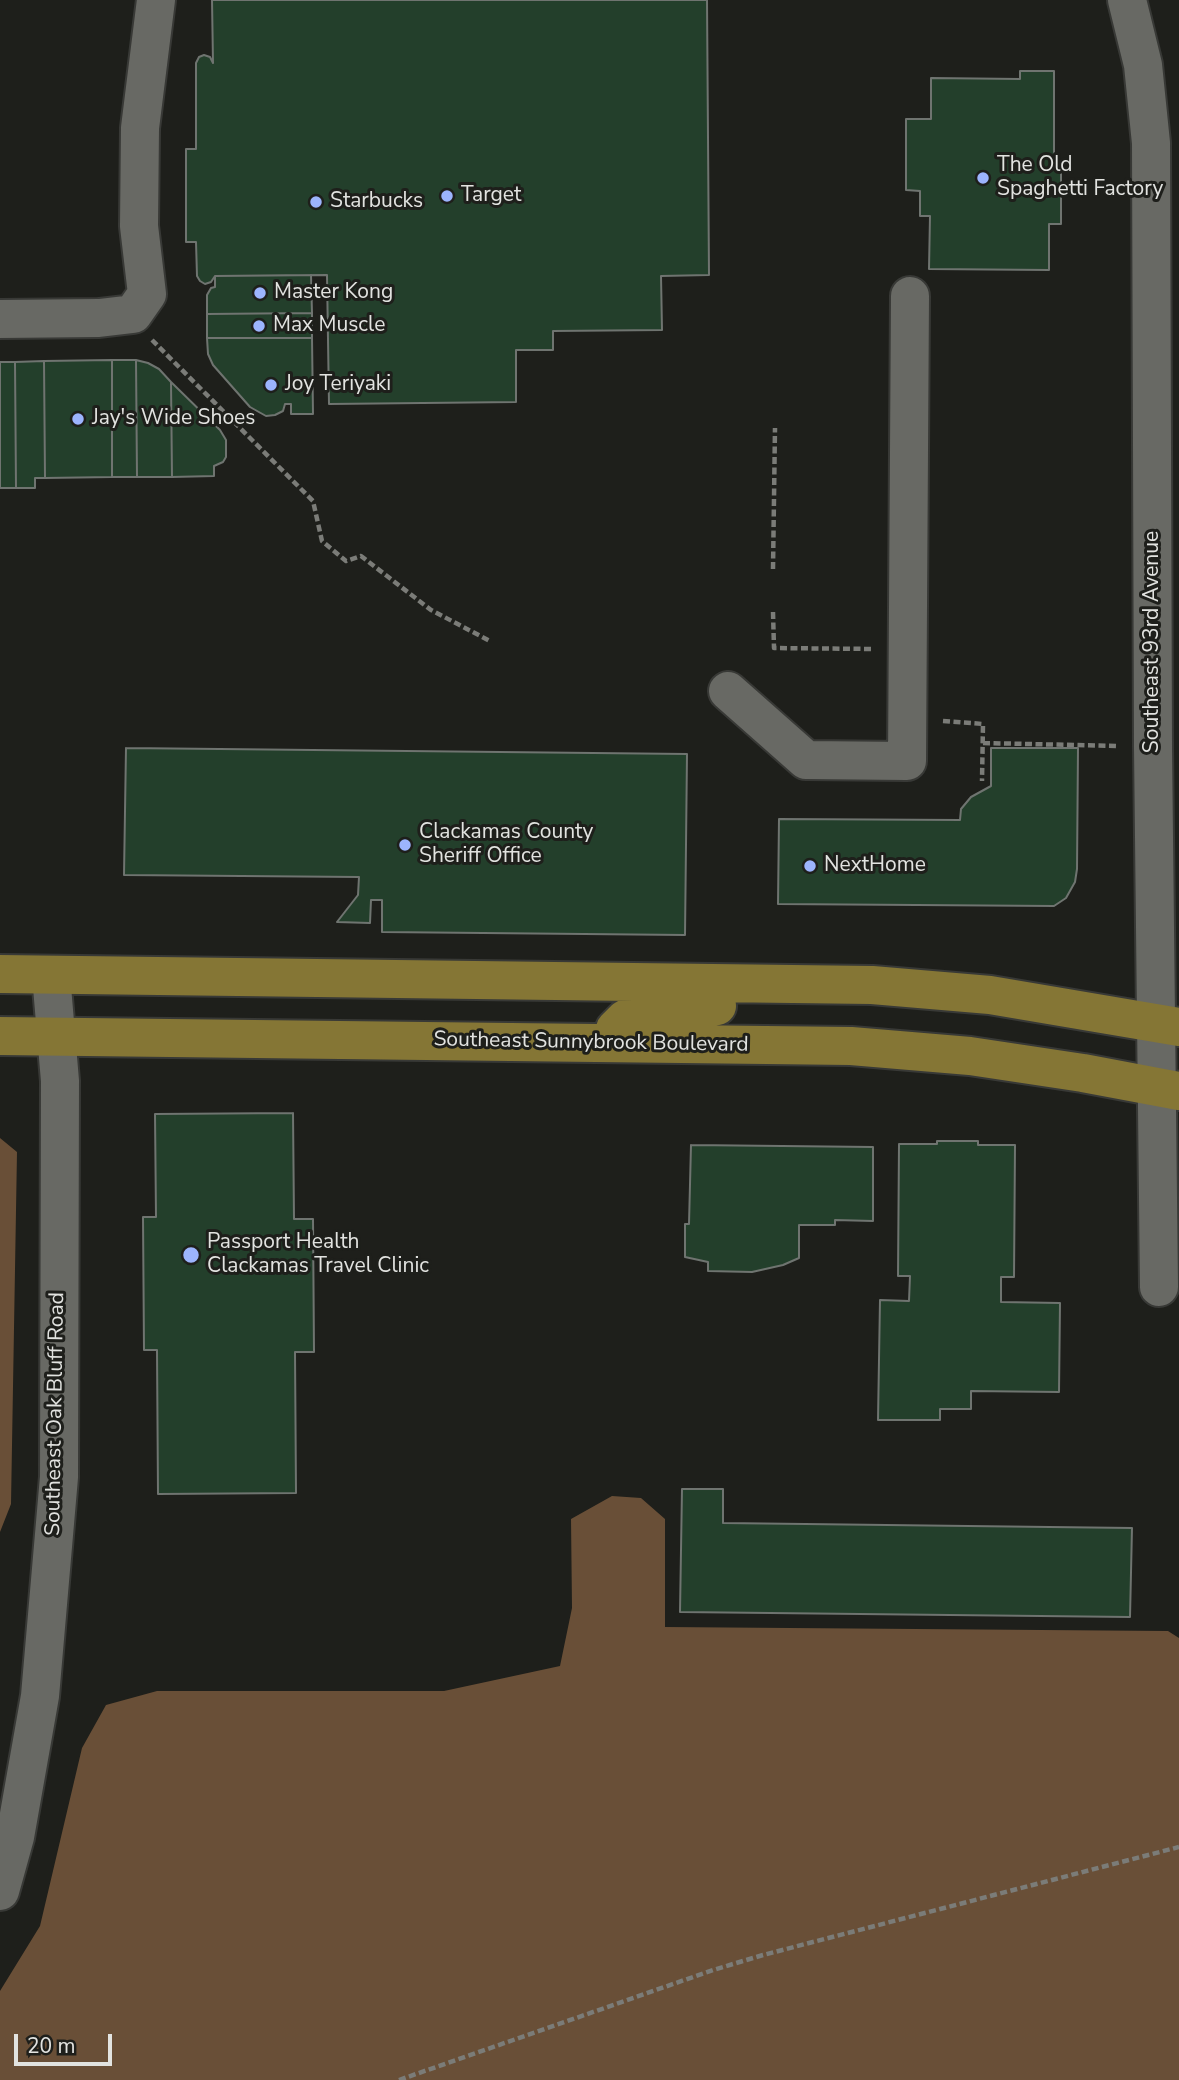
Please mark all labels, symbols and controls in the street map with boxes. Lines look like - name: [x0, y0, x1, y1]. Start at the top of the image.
- place label: The Old Spaghetti Factory: [997, 153, 1163, 203]
- marker: The Old Spaghetti Factory: [975, 170, 991, 186]
- place label: Target: [461, 183, 521, 209]
- marker: Target: [439, 188, 455, 204]
- place label: Starbucks: [330, 189, 423, 215]
- marker: Starbucks: [308, 194, 324, 210]
- place label: Master Kong: [274, 280, 393, 306]
- marker: Master Kong: [252, 285, 268, 301]
- place label: Max Muscle: [273, 313, 385, 339]
- marker: Max Muscle: [251, 318, 267, 334]
- place label: Joy Teriyaki: [285, 372, 391, 398]
- marker: Joy Teriyaki: [263, 377, 279, 393]
- place label: Jay's Wide Shoes: [92, 406, 255, 432]
- marker: Jay's Wide Shoes: [70, 411, 86, 427]
- street label: Southeast 93rd Avenue: [1140, 531, 1166, 753]
- place label: Clackamas County Sheriff Office: [419, 820, 593, 870]
- marker: Clackamas County Sheriff Office: [397, 837, 413, 853]
- place label: NextHome: [824, 853, 926, 879]
- marker: NextHome: [802, 858, 818, 874]
- street label: Southeast Sunnybrook Boulevard: [433, 1028, 749, 1058]
- place label: Passport Health Clackamas Travel Clinic: [207, 1230, 429, 1280]
- marker: Passport Health Clackamas Travel Clinic: [181, 1245, 201, 1265]
- street label: Southeast Oak Bluff Road: [41, 1292, 71, 1536]
- scale bar: [18, 2021, 116, 2064]
- text: 20 m: [27, 2032, 76, 2060]

